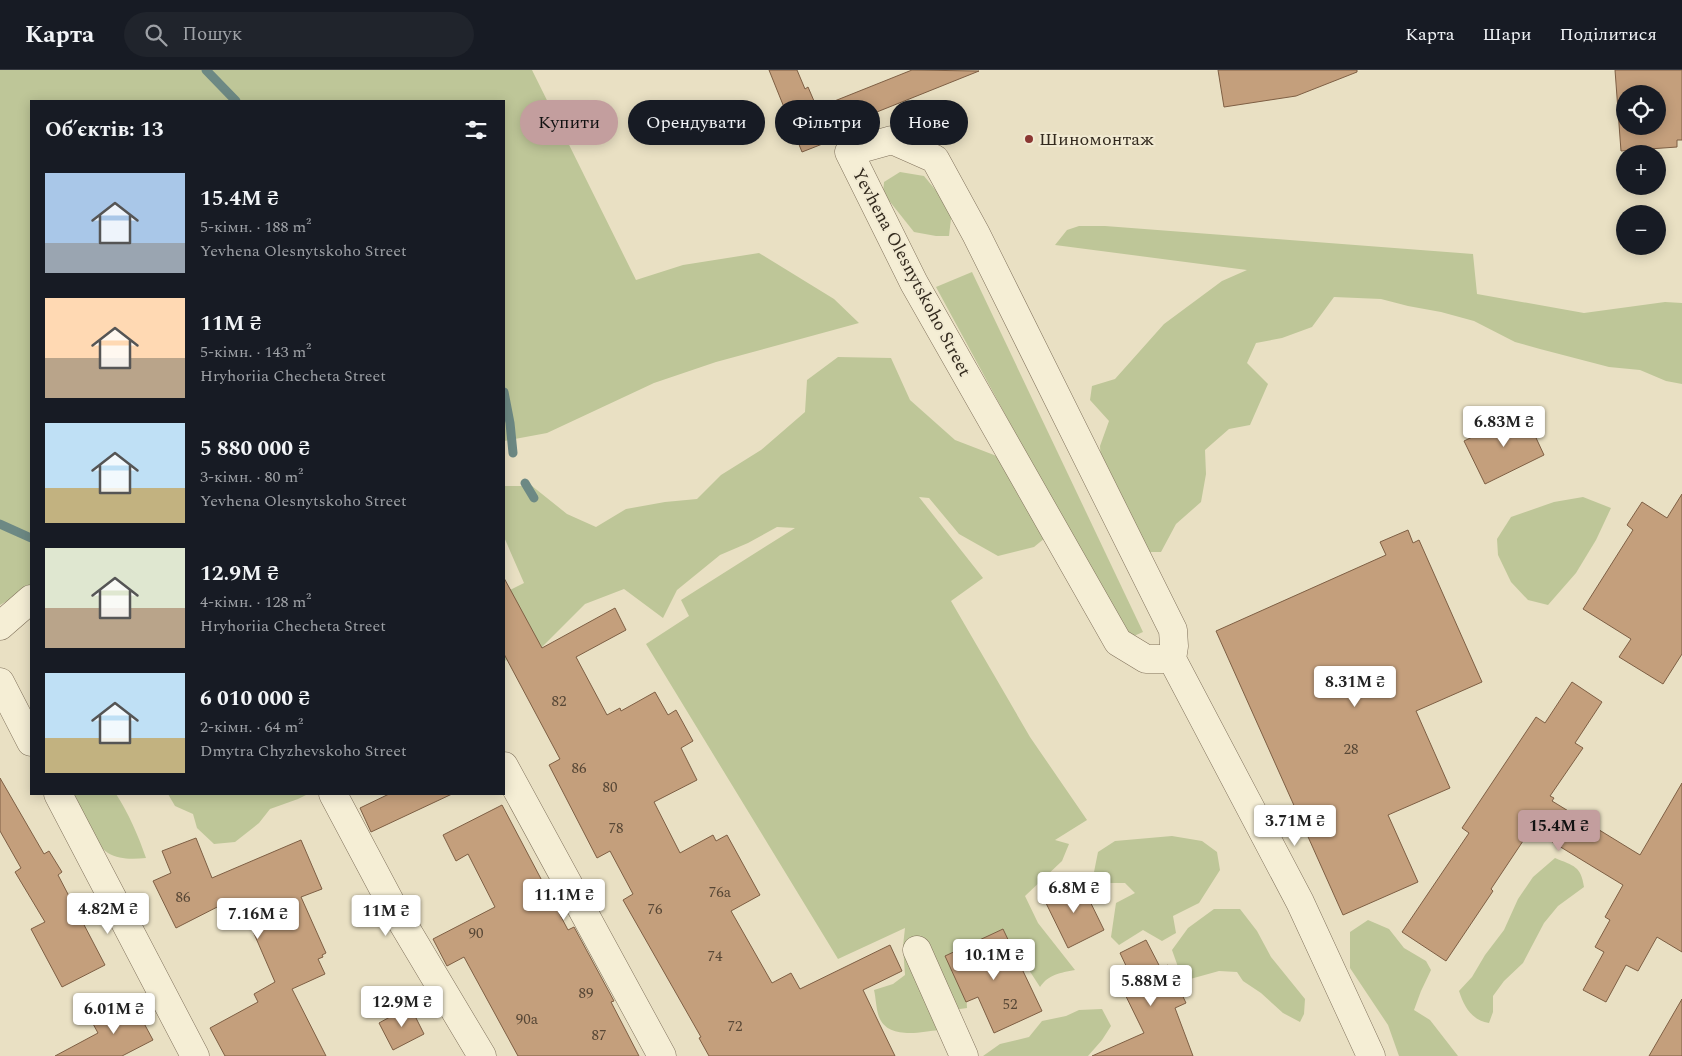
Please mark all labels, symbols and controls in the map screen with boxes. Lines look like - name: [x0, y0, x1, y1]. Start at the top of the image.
- search box: [124, 12, 474, 57]
- text: Карта: [25, 17, 94, 53]
- text: Пошук: [182, 20, 242, 49]
- icon: search: [142, 21, 170, 49]
- text: Карта: [1405, 21, 1455, 48]
- text: Шари: [1483, 21, 1531, 48]
- text: Поділитися: [1559, 21, 1657, 48]
- map controls: [1616, 85, 1666, 255]
- button: locate: [1616, 85, 1666, 135]
- chip: Купити: [520, 100, 618, 145]
- chip: Орендувати: [628, 100, 765, 145]
- chip: Фільтри: [775, 100, 880, 145]
- chip: Нове: [890, 100, 968, 145]
- text: Об’єктів: 13: [45, 114, 164, 146]
- icon: filters: [462, 116, 490, 144]
- place label: Шиномонтаж: [1039, 126, 1154, 153]
- marker: Шиномонтаж: [1023, 133, 1035, 145]
- button: +: [1616, 145, 1666, 195]
- street label: Yevhena Olesnytskoho Street: [845, 163, 978, 381]
- text: 15.4M ₴: [200, 183, 279, 215]
- icon: home: [85, 193, 145, 253]
- button: −: [1616, 205, 1666, 255]
- text: 5-кімн. · 188 m²: [200, 215, 311, 239]
- text: Yevhena Olesnytskoho Street: [200, 239, 407, 263]
- text: 11M ₴: [200, 308, 262, 340]
- icon: home: [85, 318, 145, 378]
- text: 5-кімн. · 143 m²: [200, 340, 311, 364]
- text: Hryhoriia Checheta Street: [200, 364, 386, 388]
- pin: 6.83M ₴: [1458, 406, 1550, 448]
- text: 6.83M ₴: [1474, 410, 1534, 434]
- text: 5 880 000 ₴: [200, 433, 310, 465]
- icon: home: [85, 443, 145, 503]
- text: 3-кімн. · 80 m²: [200, 465, 303, 489]
- text: Yevhena Olesnytskoho Street: [200, 489, 407, 513]
- text: 12.9M ₴: [200, 558, 279, 590]
- icon: home: [85, 568, 145, 628]
- text: 4-кімн. · 128 m²: [200, 590, 311, 614]
- text: Hryhoriia Checheta Street: [200, 614, 386, 638]
- pin: 8.31M ₴: [1309, 666, 1401, 708]
- text: 8.31M ₴: [1325, 670, 1385, 694]
- text: 6 010 000 ₴: [200, 683, 310, 715]
- house number: 82: [551, 690, 567, 713]
- icon: home: [85, 693, 145, 753]
- text: 2-кімн. · 64 m²: [200, 715, 303, 739]
- house number: 28: [1343, 738, 1359, 761]
- text: Dmytra Chyzhevskoho Street: [200, 739, 407, 763]
- house number: 86: [571, 757, 587, 780]
- house number: 80: [602, 776, 618, 799]
- pin: 3.71M ₴: [1249, 804, 1341, 847]
- text: 3.71M ₴: [1265, 809, 1325, 833]
- pin: 15.4M ₴: [1513, 810, 1605, 852]
- text: 15.4M ₴: [1529, 814, 1589, 838]
- house number: 78: [608, 817, 624, 840]
- pin: 6.8M ₴: [1033, 872, 1115, 914]
- text: 6.8M ₴: [1048, 876, 1100, 900]
- pin: 11.1M ₴: [518, 878, 610, 921]
- house number: 76а: [709, 881, 732, 904]
- text: 11.1M ₴: [534, 883, 594, 907]
- house number: 86: [175, 886, 191, 909]
- pin: 4.82M ₴: [62, 892, 154, 935]
- pin: 11M ₴: [351, 894, 421, 937]
- text: 4.82M ₴: [78, 897, 138, 921]
- pin: 7.16M ₴: [212, 898, 304, 940]
- house number: 76: [647, 898, 663, 921]
- text: 11M ₴: [363, 899, 409, 923]
- text: 7.16M ₴: [228, 902, 288, 926]
- house number: 90: [468, 922, 484, 945]
- pin: 10.1M ₴: [948, 938, 1040, 981]
- text: 10.1M ₴: [964, 943, 1024, 967]
- house number: 74: [707, 945, 723, 968]
- pin: 5.88M ₴: [1105, 964, 1197, 1007]
- text: 5.88M ₴: [1121, 969, 1181, 993]
- house number: 89: [578, 982, 594, 1005]
- pin: 12.9M ₴: [356, 986, 448, 1028]
- text: 12.9M ₴: [372, 990, 432, 1014]
- pin: 6.01M ₴: [68, 992, 160, 1035]
- house number: 52: [1002, 993, 1018, 1016]
- text: 6.01M ₴: [84, 997, 144, 1021]
- house number: 90а: [516, 1008, 539, 1031]
- house number: 72: [727, 1015, 743, 1038]
- house number: 87: [591, 1024, 607, 1047]

